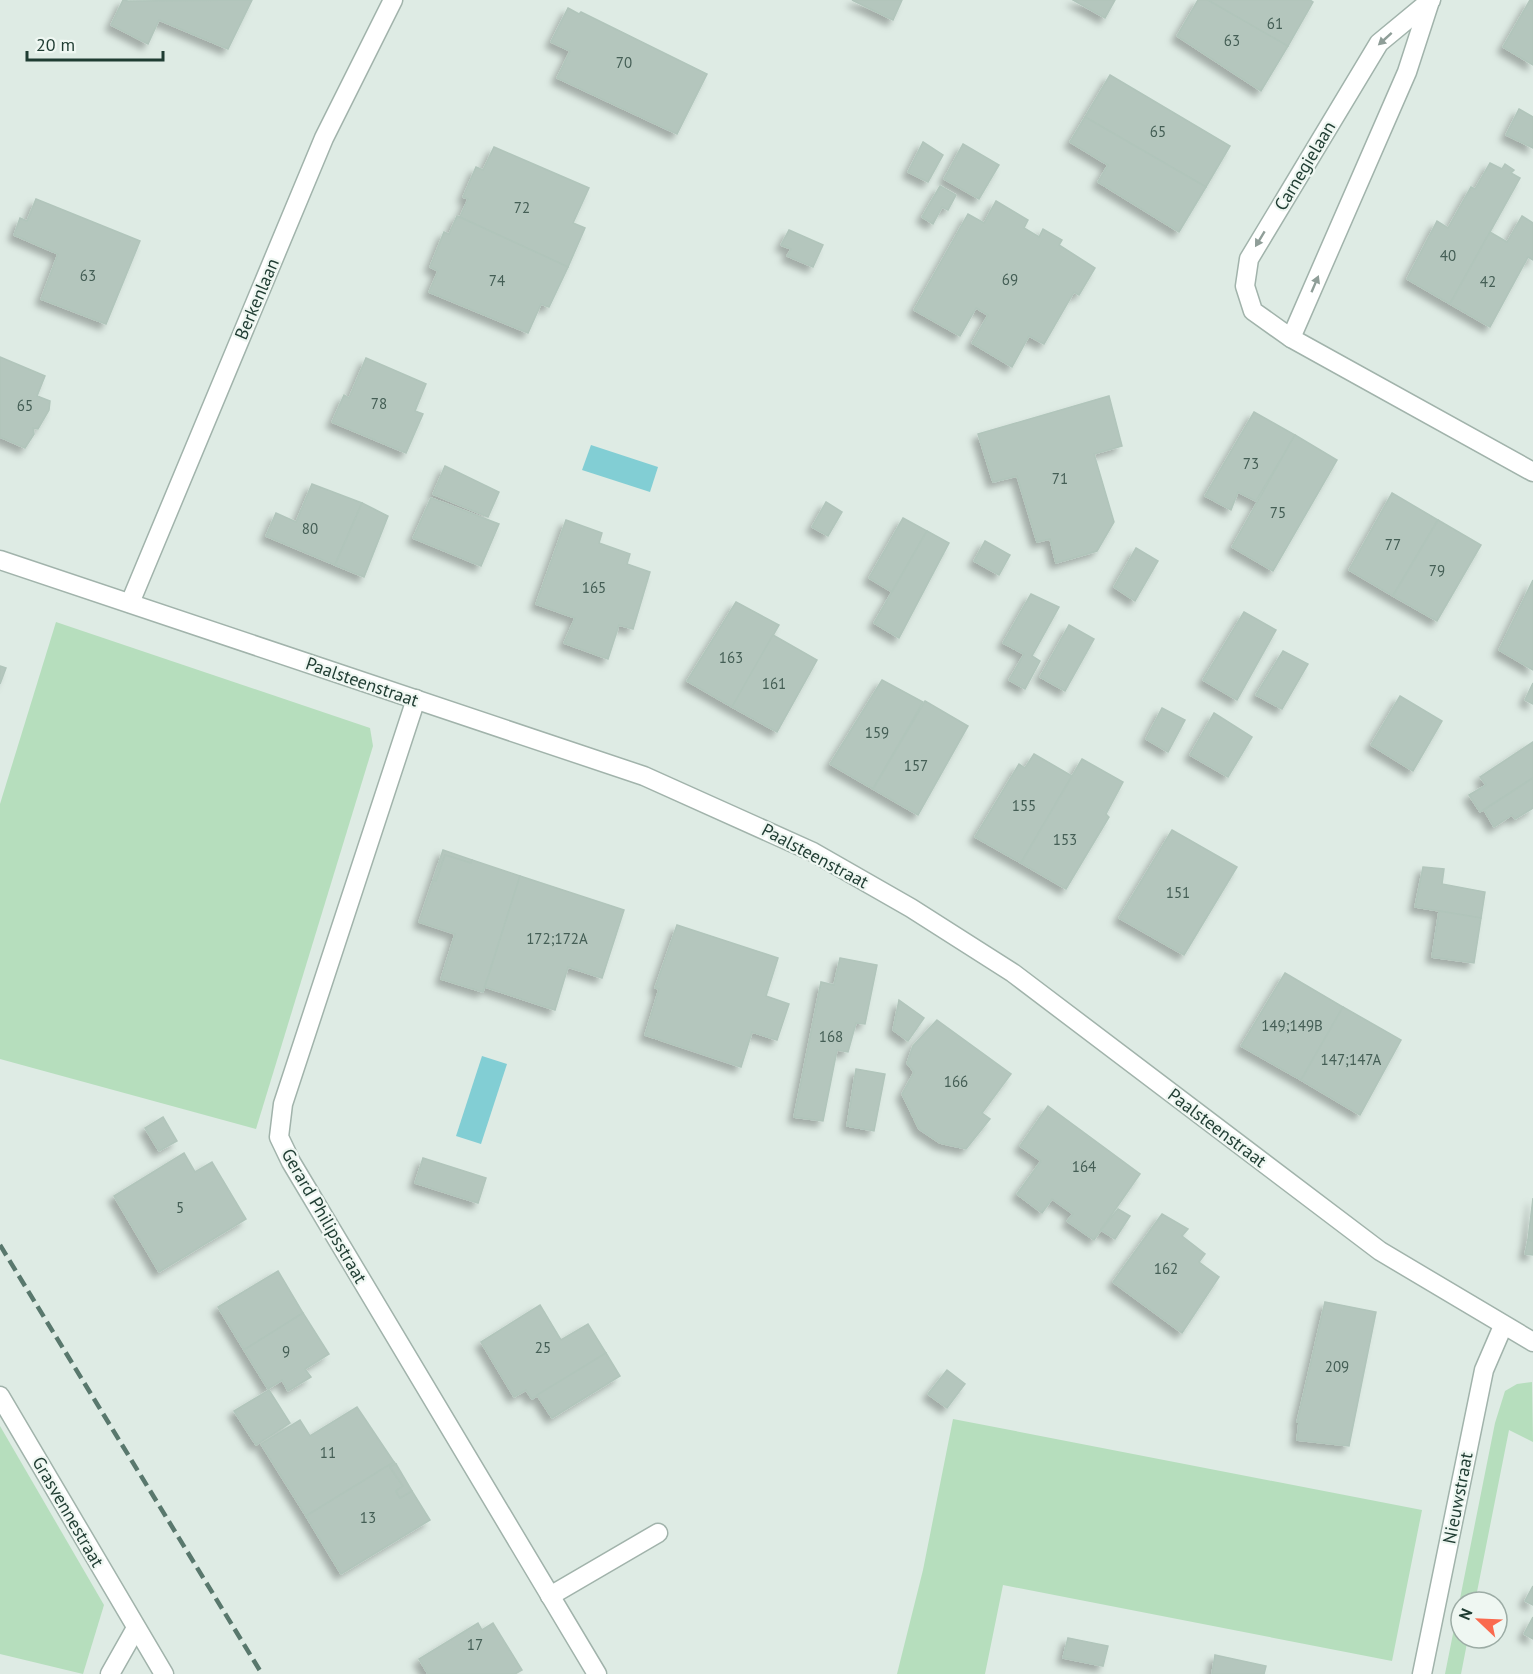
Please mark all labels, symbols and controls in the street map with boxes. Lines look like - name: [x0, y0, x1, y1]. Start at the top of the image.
- house number: 61: [1267, 14, 1283, 33]
- scale bar: [27, 24, 164, 62]
- house number: 63: [1224, 31, 1240, 50]
- one-way arrow: [1378, 32, 1393, 46]
- text: 20 m: [36, 33, 75, 56]
- house number: 70: [616, 53, 632, 72]
- street label: Carnegielaan: [1269, 117, 1340, 215]
- house number: 65: [1150, 122, 1166, 141]
- house number: 72: [514, 198, 530, 217]
- one-way arrow: [1255, 231, 1266, 247]
- house number: 40: [1440, 246, 1456, 265]
- street label: Berkenlaan: [229, 255, 284, 343]
- house number: 63: [80, 266, 96, 285]
- house number: 69: [1002, 270, 1018, 289]
- house number: 74: [489, 271, 505, 290]
- house number: 42: [1480, 272, 1496, 291]
- one-way arrow: [1311, 275, 1320, 293]
- house number: 78: [371, 394, 387, 413]
- house number: 65: [17, 396, 33, 415]
- house number: 73: [1243, 454, 1259, 473]
- house number: 71: [1052, 469, 1068, 488]
- house number: 75: [1270, 503, 1286, 522]
- house number: 80: [302, 519, 318, 538]
- house number: 77: [1385, 535, 1401, 554]
- house number: 79: [1429, 561, 1445, 580]
- house number: 165: [582, 578, 606, 597]
- house number: 163: [719, 648, 743, 667]
- street label: Paalsteenstraat: [303, 651, 422, 712]
- house number: 161: [762, 674, 786, 693]
- house number: 159: [865, 723, 889, 742]
- house number: 157: [904, 756, 928, 775]
- house number: 155: [1012, 796, 1036, 815]
- street label: Paalsteenstraat: [758, 818, 873, 893]
- house number: 153: [1053, 830, 1077, 849]
- house number: 151: [1166, 883, 1190, 902]
- house number: 172;172A: [526, 929, 588, 948]
- house number: 149;149B: [1261, 1016, 1323, 1035]
- house number: 168: [819, 1027, 843, 1046]
- house number: 147;147A: [1321, 1050, 1382, 1069]
- house number: 166: [944, 1072, 968, 1091]
- street label: Paalsteenstraat: [1163, 1083, 1271, 1172]
- street label: Gerard Philipsstraat: [277, 1144, 372, 1287]
- house number: 164: [1072, 1157, 1096, 1176]
- house number: 5: [176, 1198, 184, 1217]
- house number: 162: [1154, 1259, 1178, 1278]
- house number: 25: [535, 1338, 551, 1357]
- house number: 9: [282, 1342, 290, 1361]
- house number: 209: [1325, 1357, 1349, 1376]
- house number: 11: [320, 1443, 336, 1462]
- street label: Nieuwstraat: [1437, 1450, 1478, 1546]
- street label: Grasvennestraat: [28, 1452, 109, 1571]
- house number: 13: [360, 1508, 376, 1527]
- north arrow: [1449, 1590, 1509, 1650]
- text: N: [1454, 1605, 1476, 1623]
- house number: 17: [467, 1635, 483, 1654]

